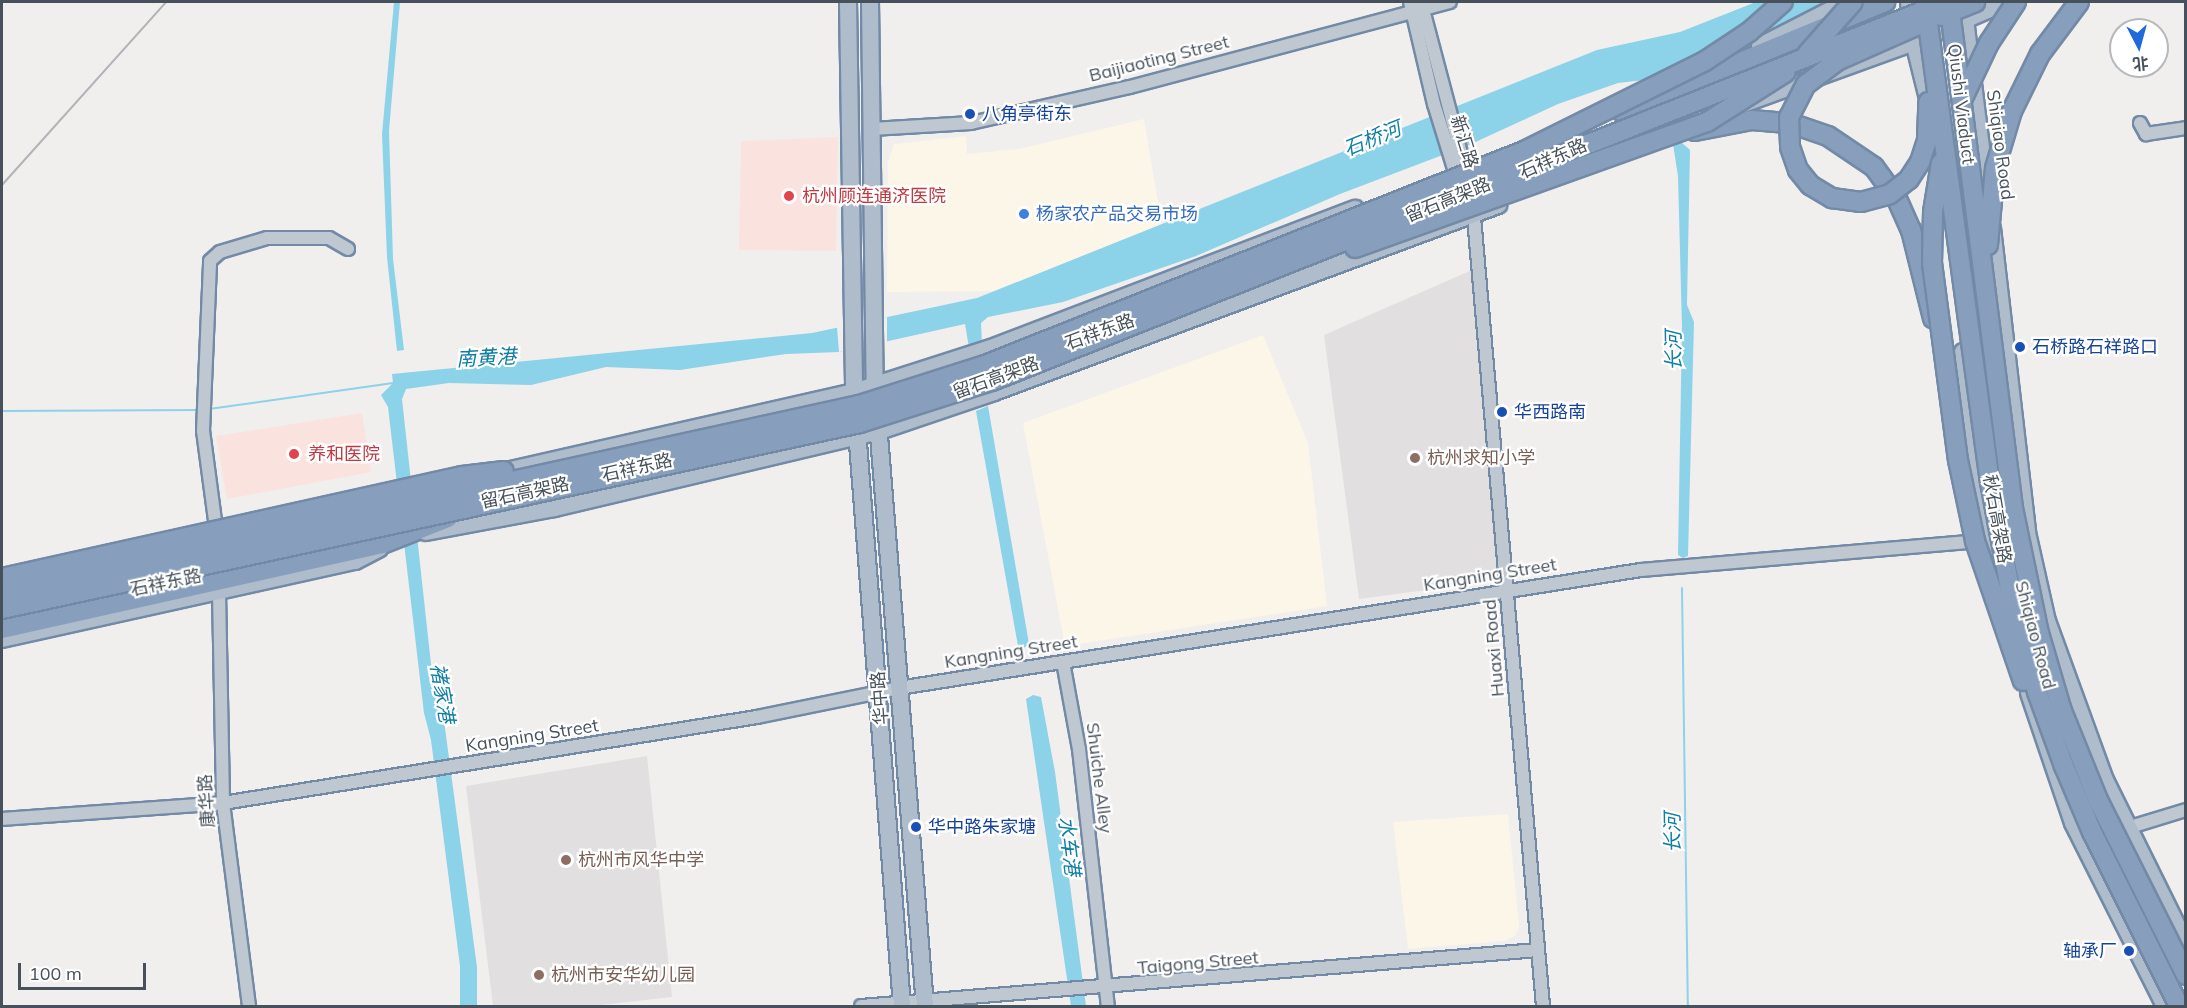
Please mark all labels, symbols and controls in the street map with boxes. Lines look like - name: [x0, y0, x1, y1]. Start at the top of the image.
- north arrow: [2109, 18, 2169, 78]
- street label: Baijiaoting Street: [1087, 31, 1231, 87]
- street label: Qiushi Viaduct: [1943, 43, 1979, 165]
- text: 北: [2132, 53, 2150, 75]
- street label: Shiqiao Road: [1982, 89, 2018, 201]
- place label: 八角亭街东: [982, 103, 1072, 125]
- marker: 八角亭街东: [963, 107, 977, 121]
- street label: 新汇路: [1446, 113, 1482, 171]
- water label: 石桥河: [1340, 116, 1404, 160]
- street label: 石祥东路: [1516, 134, 1590, 184]
- street label: 留石高架路: [1402, 173, 1494, 227]
- place label: 杭州顾连通济医院: [802, 185, 946, 207]
- marker: 杭州顾连通济医院: [780, 187, 798, 205]
- place label: 杨家农产品交易市场: [1036, 203, 1198, 225]
- marker: 杨家农产品交易市场: [1017, 207, 1031, 221]
- street label: 石祥东路: [1062, 310, 1138, 354]
- water label: 长河: [1661, 331, 1685, 371]
- place label: 石桥路石祥路口: [2032, 336, 2158, 358]
- marker: 石桥路石祥路口: [2013, 340, 2027, 354]
- water label: 南黄港: [455, 343, 517, 371]
- street label: 留石高架路: [950, 352, 1042, 404]
- place label: 华西路南: [1514, 401, 1586, 423]
- marker: 华西路南: [1495, 405, 1509, 419]
- place label: 养和医院: [308, 443, 380, 465]
- marker: 养和医院: [285, 445, 303, 463]
- place label: 杭州求知小学: [1427, 447, 1535, 469]
- street label: 石祥东路: [599, 449, 675, 487]
- marker: 杭州求知小学: [1408, 451, 1422, 465]
- street label: 留石高架路: [479, 473, 571, 513]
- street label: 秋石高架路: [1979, 473, 2015, 565]
- street label: Kangning Street: [1422, 554, 1558, 596]
- street label: 石祥东路: [129, 565, 203, 601]
- street label: Shiqiao Road: [2010, 579, 2060, 691]
- street label: Huaxi Road: [1479, 598, 1509, 698]
- street label: Kangning Street: [943, 631, 1079, 673]
- water label: 褚家港: [426, 661, 460, 725]
- street label: 华中路: [867, 670, 893, 726]
- street label: Kangning Street: [464, 715, 600, 757]
- street label: Shuiche Alley: [1081, 721, 1117, 835]
- street label: 康华路: [194, 773, 220, 829]
- water label: 长河: [1660, 813, 1684, 853]
- water label: 水车港: [1054, 815, 1086, 877]
- place label: 华中路朱家塘: [928, 816, 1036, 838]
- marker: 华中路朱家塘: [909, 820, 923, 834]
- place label: 杭州市风华中学: [578, 849, 704, 871]
- marker: 杭州市风华中学: [559, 853, 573, 867]
- place label: 轴承厂: [2063, 940, 2117, 962]
- marker: 轴承厂: [2122, 944, 2136, 958]
- street label: Taigong Street: [1136, 947, 1260, 979]
- scale bar: [21, 951, 148, 989]
- text: 100 m: [29, 962, 82, 985]
- place label: 杭州市安华幼儿园: [551, 964, 695, 986]
- marker: 杭州市安华幼儿园: [532, 968, 546, 982]

